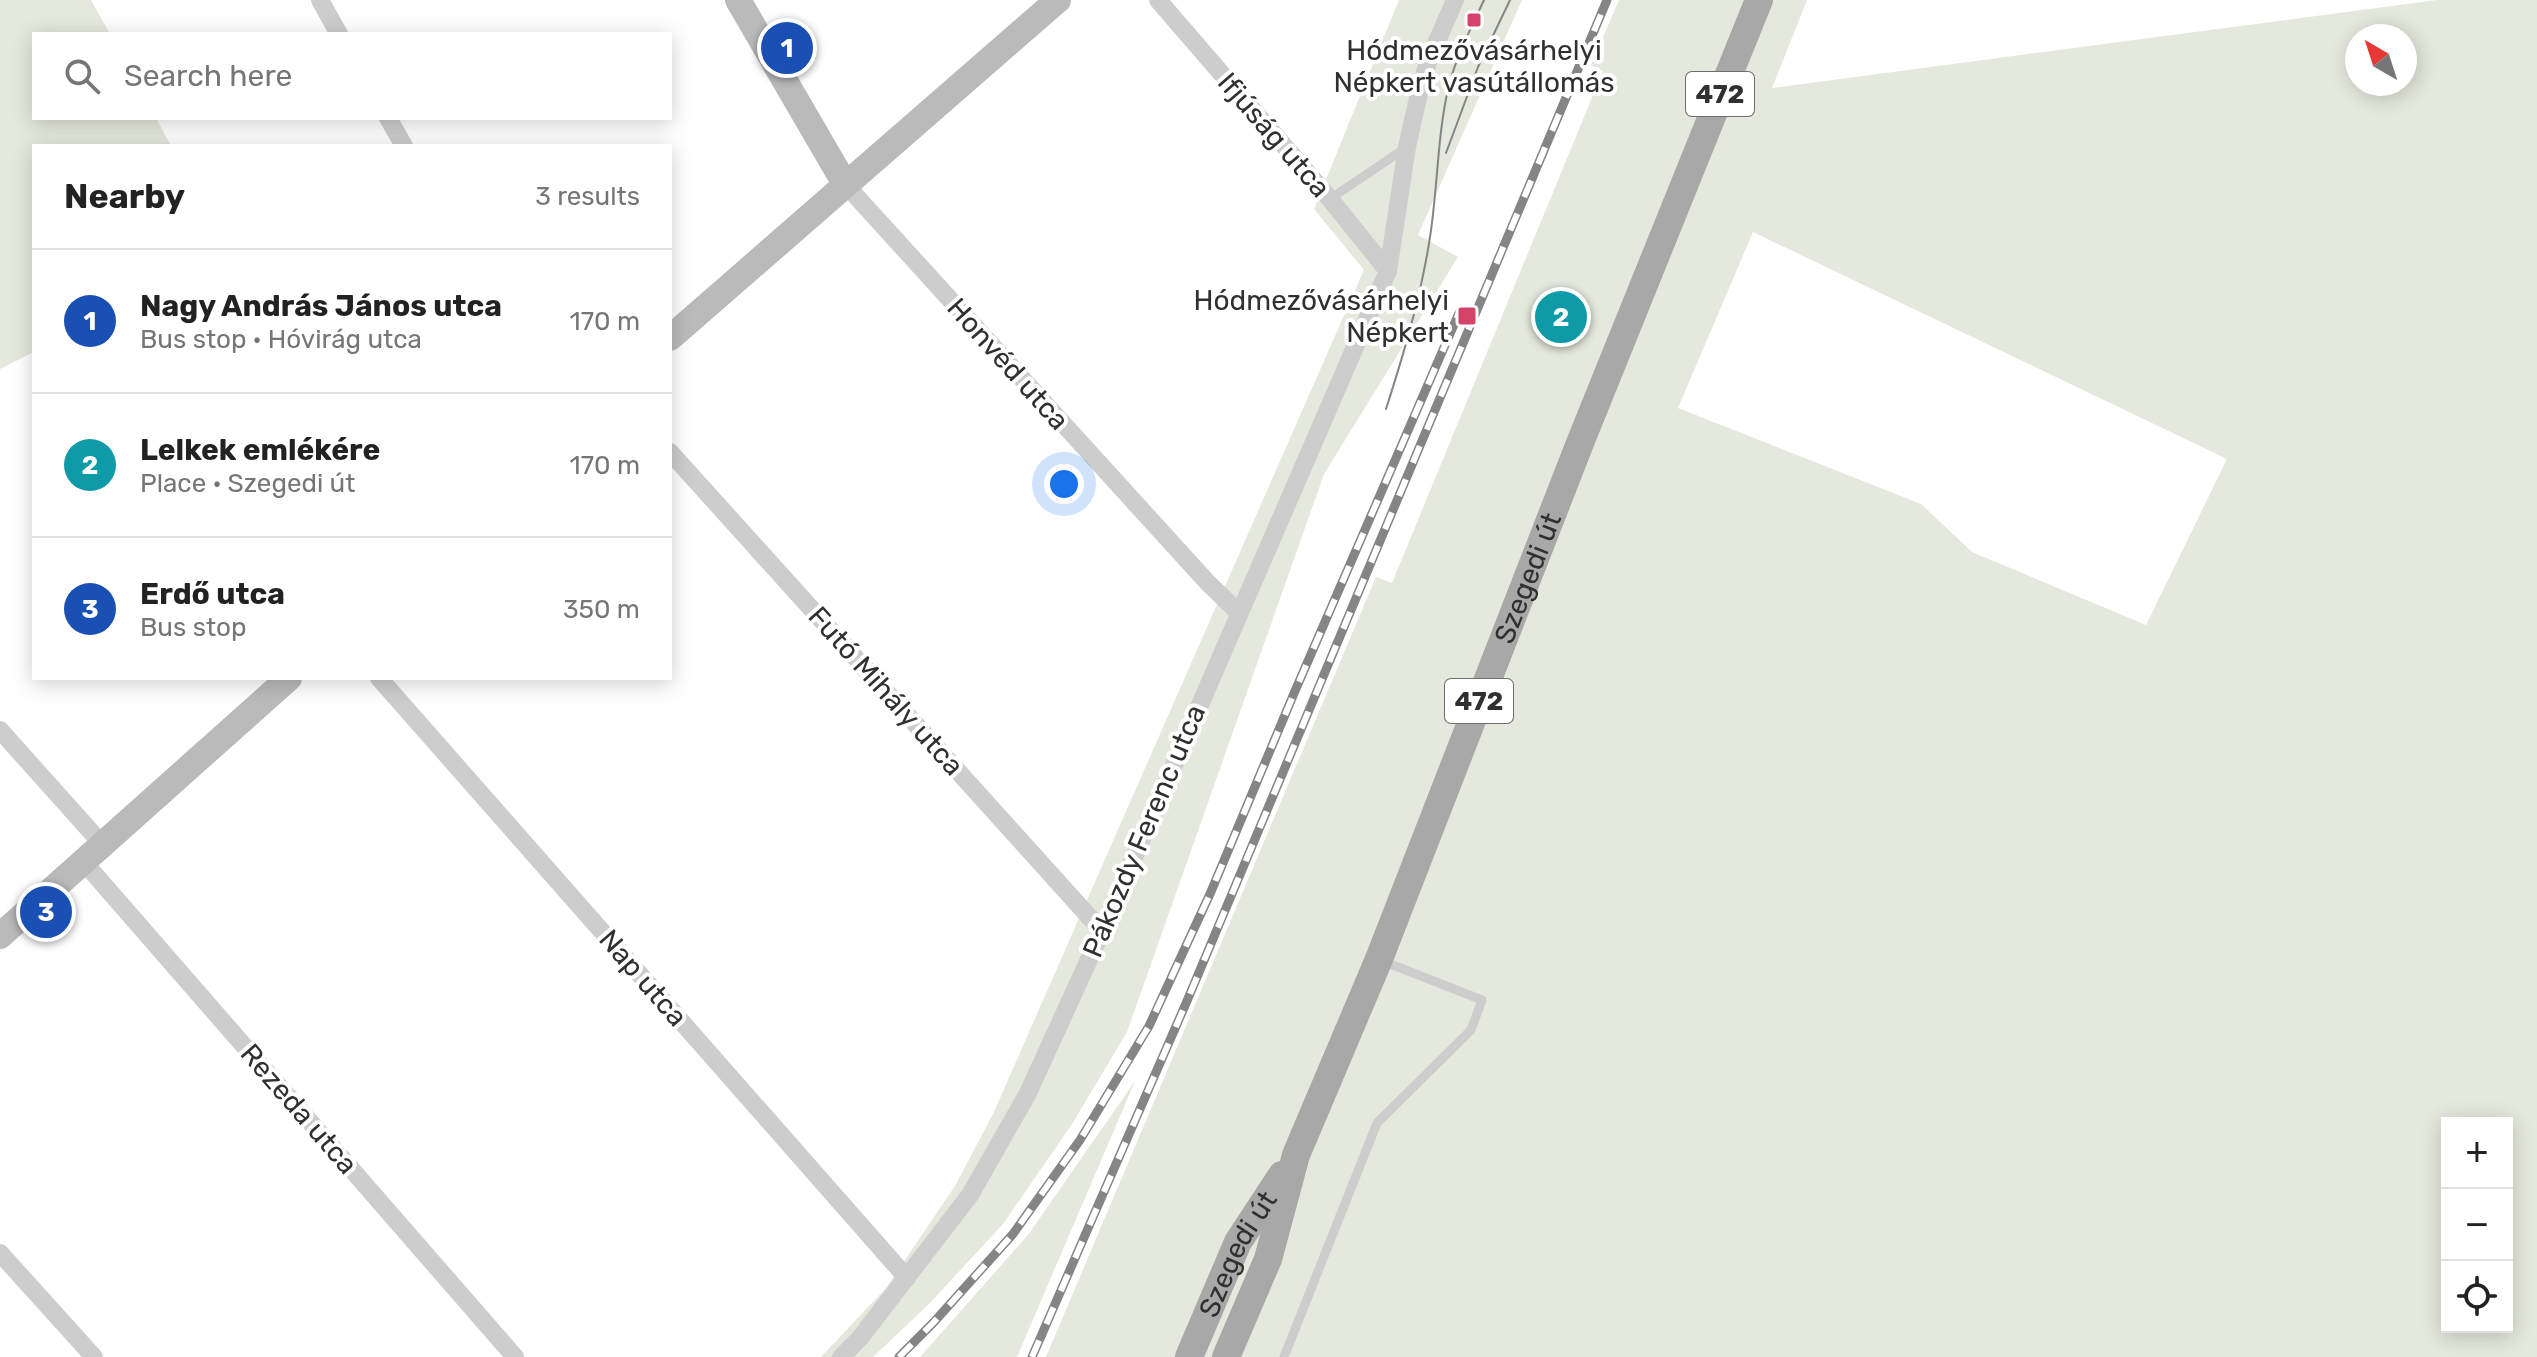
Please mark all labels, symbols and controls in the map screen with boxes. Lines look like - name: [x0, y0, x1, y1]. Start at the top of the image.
- marker: Hódmezővásárhelyi Népkert vasútállomás: [1465, 11, 1483, 29]
- pin: 1: [761, 18, 813, 78]
- north arrow: [2345, 24, 2417, 96]
- search box: [32, 32, 672, 120]
- place label: Hódmezővásárhelyi Népkert vasútállomás: [1333, 34, 1615, 99]
- icon: search: [60, 54, 104, 98]
- text: Search here: [124, 58, 292, 94]
- street label: Ifjúság utca: [1211, 66, 1337, 204]
- road number: 472: [1686, 72, 1754, 116]
- text: Nearby: [64, 176, 185, 217]
- text: 3 results: [535, 181, 640, 212]
- place label: Hódmezővásárhelyi Népkert: [1194, 284, 1449, 349]
- pin: 2: [1535, 287, 1587, 347]
- text: Nagy András János utca: [140, 288, 502, 324]
- street label: Honvéd utca: [940, 291, 1076, 437]
- marker: Hódmezővásárhelyi Népkert: [1456, 305, 1478, 327]
- text: 1: [84, 306, 96, 337]
- text: 170 m: [570, 306, 640, 337]
- text: Bus stop · Hóvirág utca: [140, 324, 422, 355]
- text: Lelkek emlékére: [140, 432, 380, 468]
- text: 2: [82, 450, 98, 481]
- text: 170 m: [570, 450, 640, 481]
- your location: [1044, 464, 1084, 504]
- text: Place · Szegedi út: [140, 468, 355, 499]
- street label: Szegedi út: [1487, 508, 1568, 648]
- text: Erdő utca: [140, 576, 285, 612]
- text: 3: [81, 594, 99, 625]
- text: 350 m: [563, 594, 640, 625]
- street label: Futó Mihály utca: [802, 600, 970, 782]
- text: Bus stop: [140, 612, 246, 643]
- road number: 472: [1445, 679, 1513, 723]
- street label: Pákozdy Ferenc utca: [1076, 700, 1212, 962]
- pin: 3: [20, 882, 72, 942]
- street label: Nap utca: [592, 923, 694, 1033]
- street label: Rezeda utca: [234, 1037, 364, 1181]
- map controls: [2441, 1117, 2513, 1333]
- button: +: [2441, 1117, 2513, 1189]
- street label: Szegedi út: [1192, 1185, 1284, 1322]
- button: −: [2441, 1189, 2513, 1261]
- button: locate: [2441, 1261, 2513, 1333]

